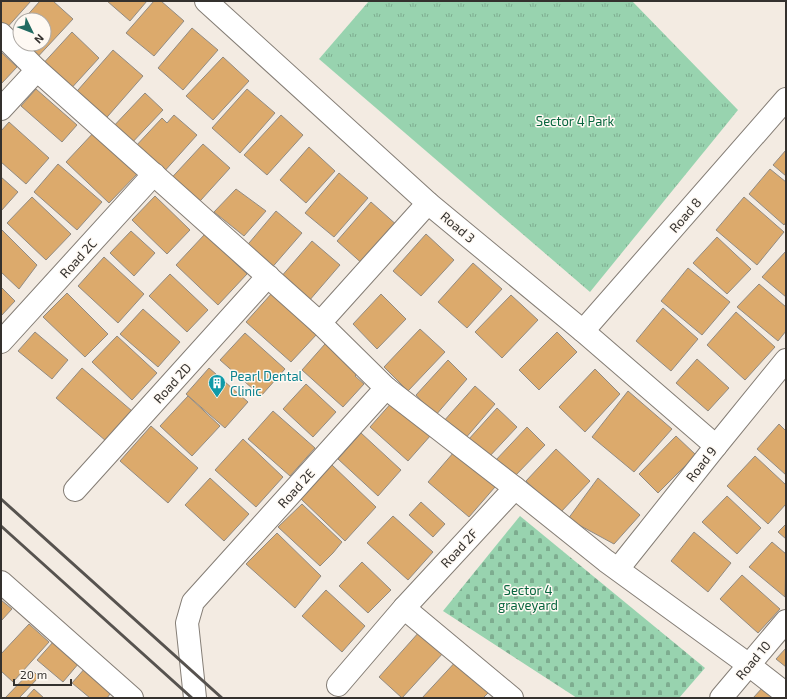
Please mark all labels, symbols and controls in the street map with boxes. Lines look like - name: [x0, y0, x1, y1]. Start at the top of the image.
- north arrow: [12, 12, 52, 52]
- text: N: [32, 32, 47, 47]
- park label: Sector 4 Park: [536, 113, 615, 129]
- street label: Road 8: [666, 194, 704, 236]
- street label: Road 3: [438, 208, 478, 246]
- street label: Road 2C: [56, 235, 100, 281]
- street label: Road 2D: [150, 360, 194, 406]
- place label: Pearl Dental Clinic: [230, 368, 303, 399]
- building icon: Pearl Dental Clinic: [207, 373, 227, 398]
- street label: Road 9: [682, 443, 720, 485]
- street label: Road 2E: [274, 465, 318, 511]
- street label: Road 2F: [437, 525, 481, 571]
- park label: Sector 4 graveyard: [498, 582, 558, 613]
- street label: Road 10: [732, 637, 774, 683]
- scale bar: [14, 661, 71, 687]
- text: 20 m: [20, 667, 47, 681]

